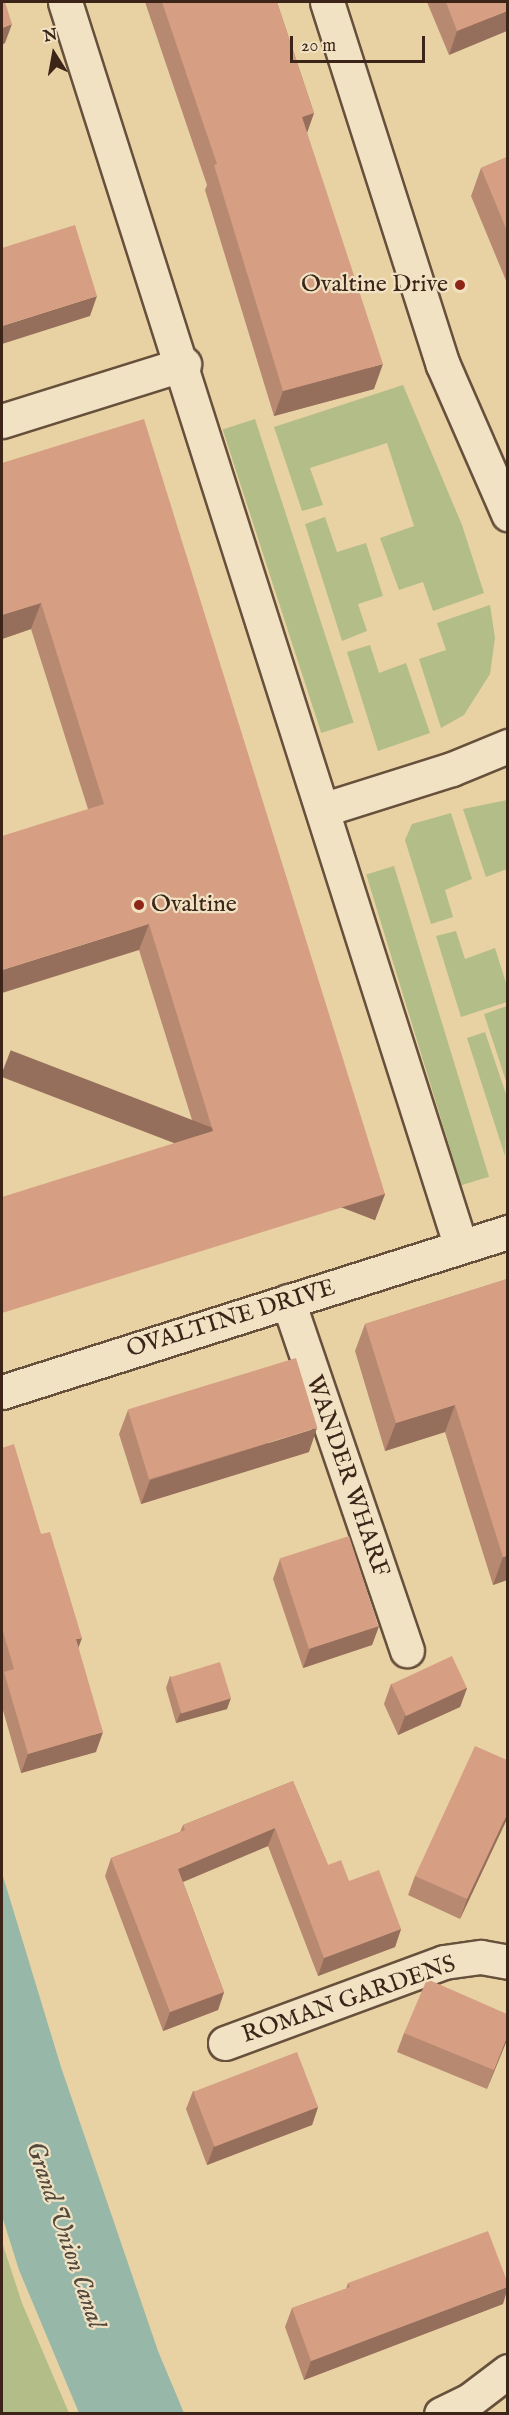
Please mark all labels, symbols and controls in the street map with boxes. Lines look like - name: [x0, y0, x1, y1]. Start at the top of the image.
- north arrow: [24, 24, 84, 84]
- scale bar: [293, 24, 428, 62]
- text: N: [42, 25, 59, 47]
- text: 20 m: [301, 35, 336, 58]
- place label: Ovaltine Drive: [301, 271, 448, 299]
- marker: Ovaltine Drive: [453, 278, 467, 292]
- place label: Ovaltine: [151, 891, 237, 919]
- marker: Ovaltine: [132, 898, 146, 912]
- street label: OVALTINE DRIVE: [123, 1274, 339, 1364]
- street label: WANDER WHARF: [299, 1372, 395, 1580]
- street label: ROMAN GARDENS: [238, 1950, 460, 2050]
- water label: Grand Union Canal: [18, 2137, 112, 2333]

